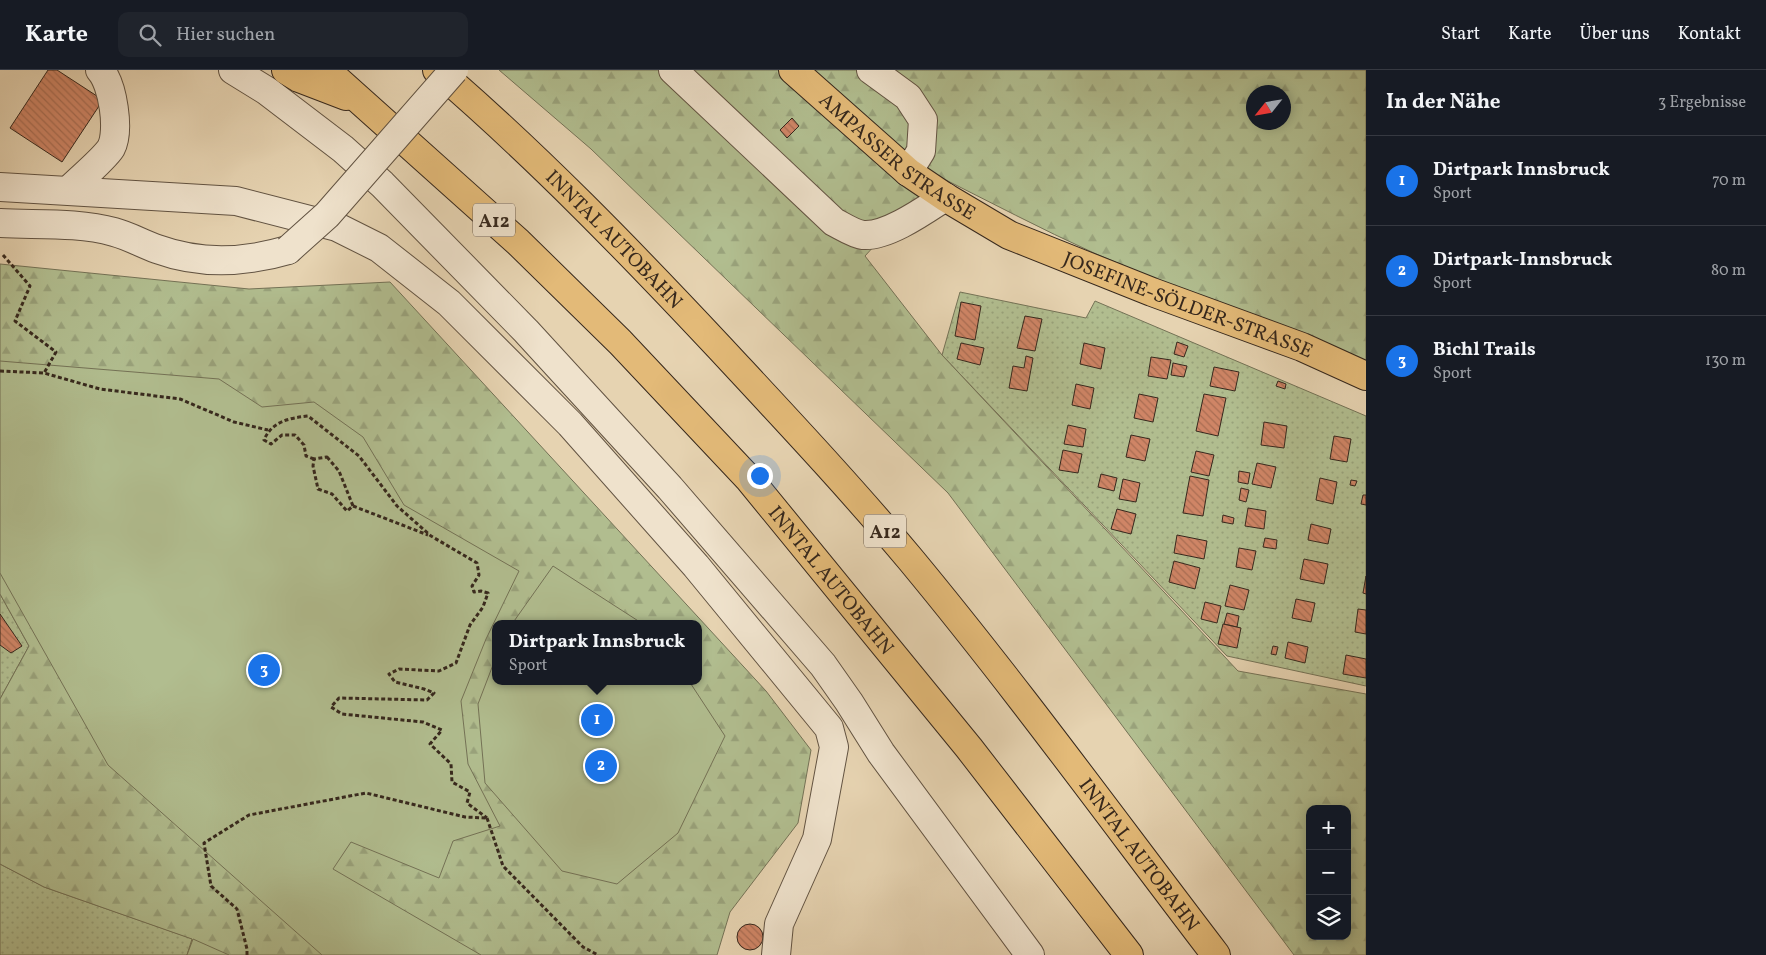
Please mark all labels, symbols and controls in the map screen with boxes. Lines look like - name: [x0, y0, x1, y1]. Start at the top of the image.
- search box: [118, 12, 468, 57]
- text: Karte: [25, 18, 88, 52]
- icon: search: [136, 21, 164, 49]
- text: Hier suchen: [176, 22, 275, 48]
- text: Start: [1441, 22, 1480, 47]
- text: Karte: [1508, 22, 1552, 47]
- text: Über uns: [1580, 22, 1650, 47]
- text: Kontakt: [1678, 22, 1741, 47]
- north arrow: [1246, 85, 1291, 130]
- street label: AMPASSER STRASSE: [812, 87, 980, 228]
- text: In der Nähe: [1386, 88, 1501, 117]
- text: 3 Ergebnisse: [1658, 92, 1746, 114]
- text: Dirtpark Innsbruck: [1433, 157, 1610, 183]
- street label: INNTAL AUTOBAHN: [538, 164, 688, 316]
- text: 1: [1399, 170, 1405, 192]
- text: 70 m: [1712, 170, 1746, 192]
- text: Sport: [1433, 183, 1472, 205]
- road number: A12: [473, 204, 515, 236]
- street label: JOSEFINE-SÖLDER-STRASSE: [1058, 246, 1317, 366]
- text: Dirtpark-Innsbruck: [1433, 247, 1612, 273]
- text: 2: [1398, 260, 1406, 282]
- text: 80 m: [1711, 260, 1746, 282]
- text: Sport: [1433, 273, 1472, 295]
- text: Bichl Trails: [1433, 337, 1536, 363]
- text: 3: [1398, 350, 1406, 372]
- text: 130 m: [1705, 350, 1746, 372]
- text: Sport: [1433, 363, 1472, 385]
- your location: [747, 463, 773, 489]
- street label: INNTAL AUTOBAHN: [760, 501, 899, 662]
- road number: A12: [864, 514, 906, 548]
- popup: [492, 620, 702, 685]
- text: Dirtpark Innsbruck: [509, 629, 685, 655]
- pin: 3: [248, 651, 280, 689]
- text: Sport: [509, 655, 548, 677]
- pin: 1: [581, 701, 613, 739]
- pin: 2: [585, 747, 617, 785]
- street label: INNTAL AUTOBAHN: [1071, 773, 1205, 938]
- map controls: [1306, 805, 1351, 940]
- button: +: [1306, 805, 1351, 850]
- button: −: [1306, 850, 1351, 895]
- button: layers: [1306, 895, 1351, 940]

